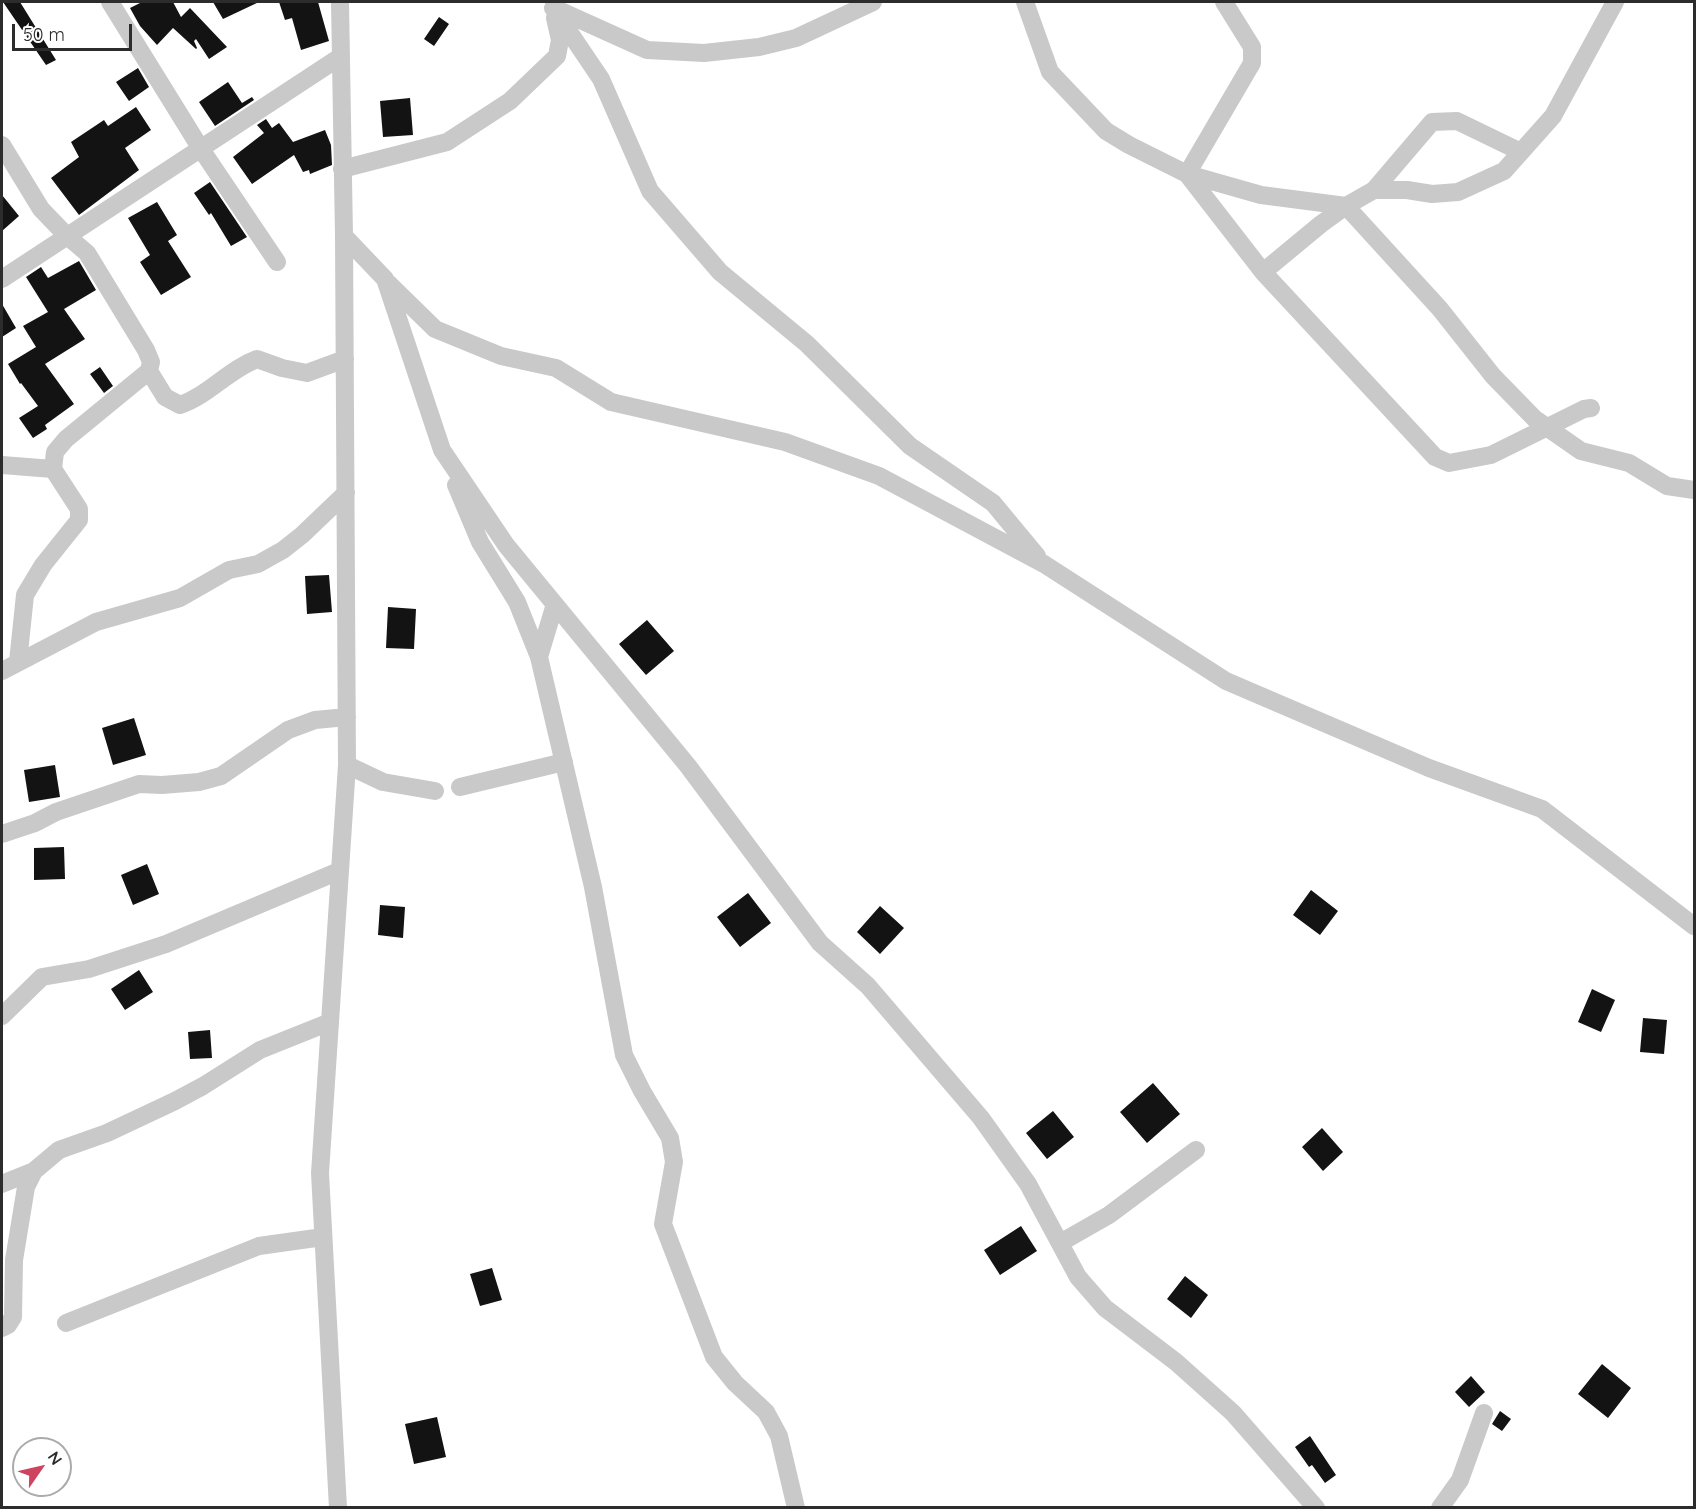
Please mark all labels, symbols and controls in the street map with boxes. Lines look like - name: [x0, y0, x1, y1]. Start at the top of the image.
- scale bar: [15, 12, 135, 50]
- text: 50 m: [23, 23, 65, 46]
- north arrow: [12, 1437, 72, 1497]
- text: N: [44, 1448, 67, 1469]

